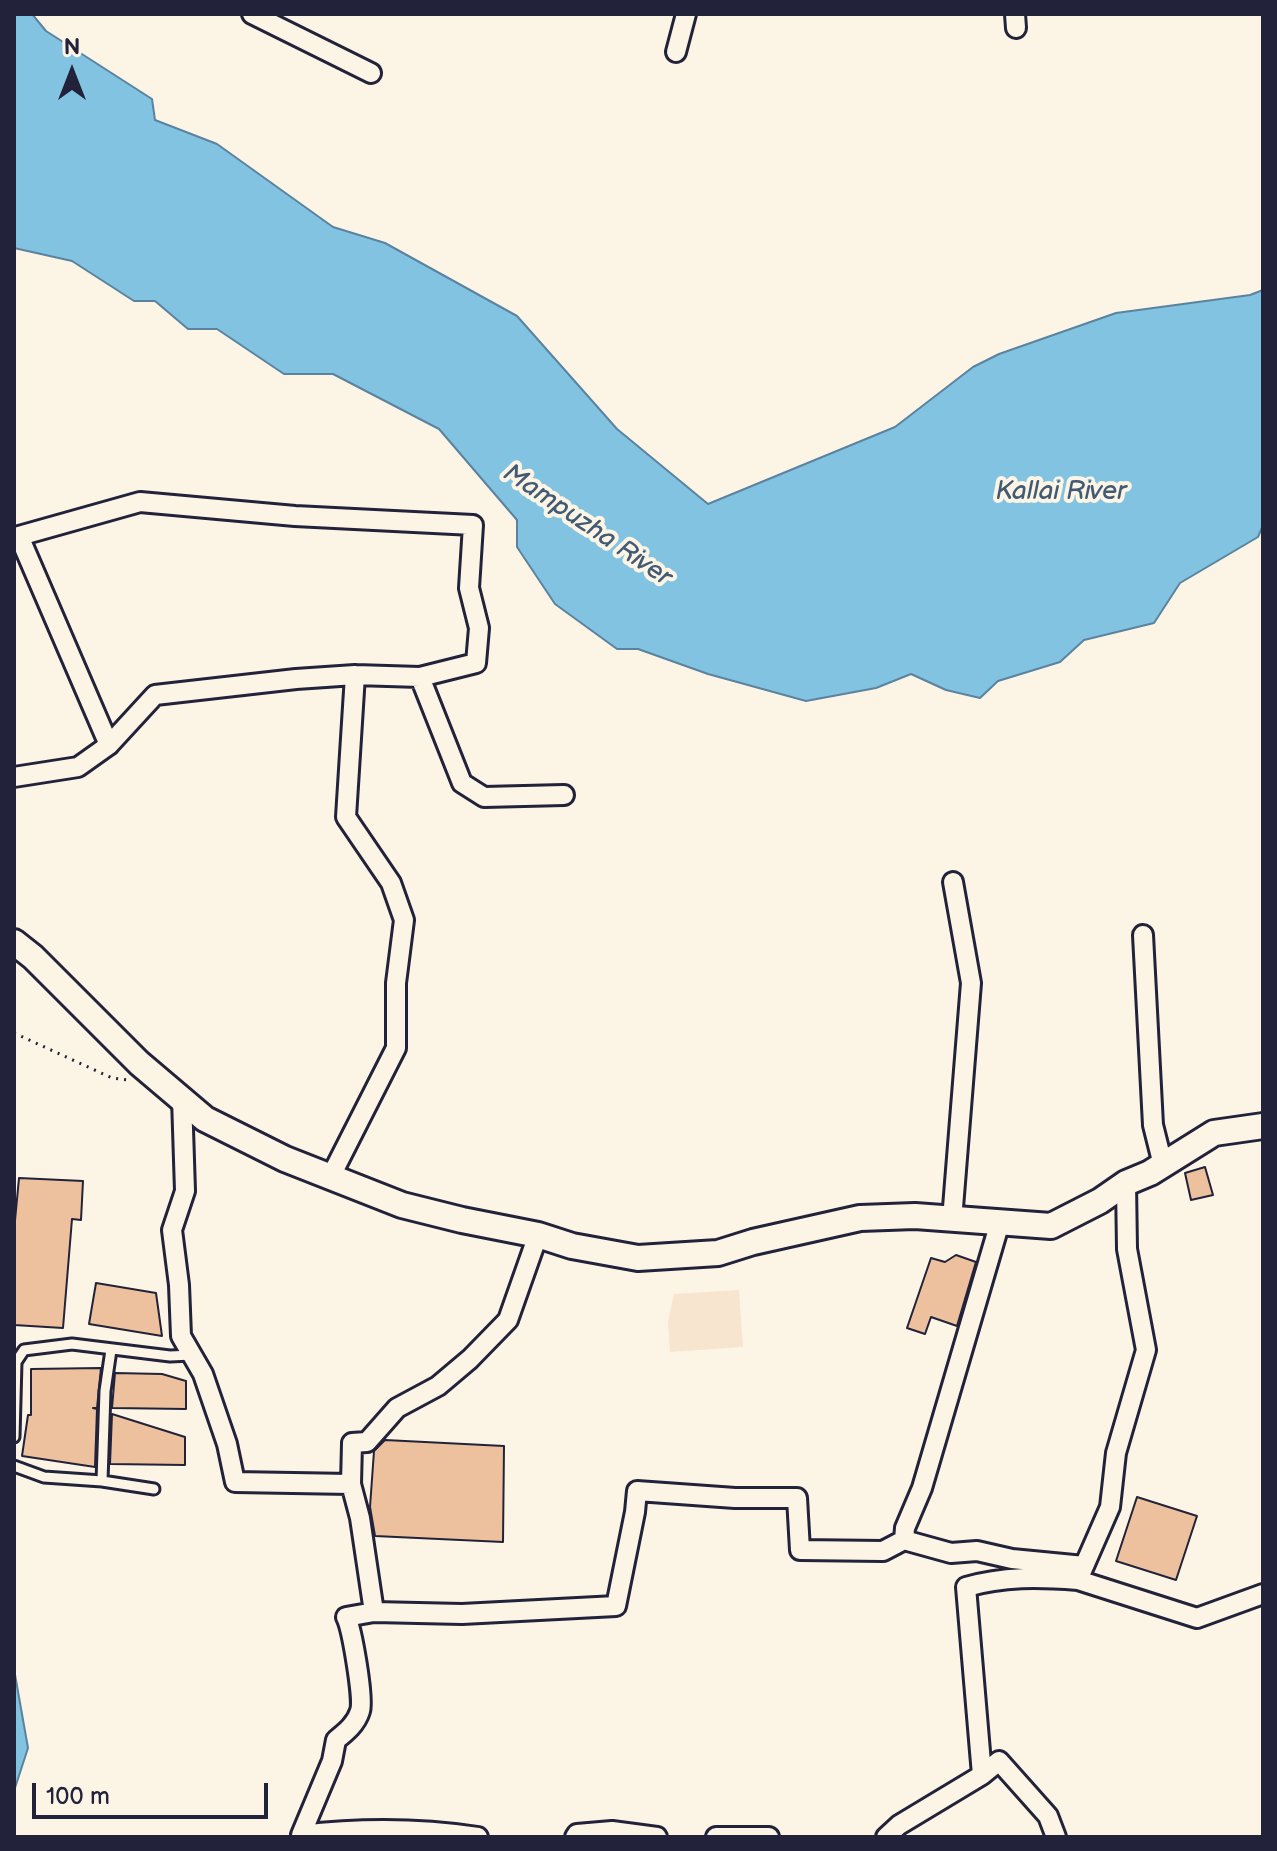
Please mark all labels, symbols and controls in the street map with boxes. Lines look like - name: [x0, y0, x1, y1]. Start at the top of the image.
- north arrow: [32, 32, 112, 112]
- text: N: [64, 34, 80, 61]
- water label: Mampuzha River: [497, 458, 677, 594]
- water label: Kallai River: [996, 476, 1126, 508]
- scale bar: [36, 1767, 272, 1817]
- text: 100 m: [46, 1782, 110, 1811]

